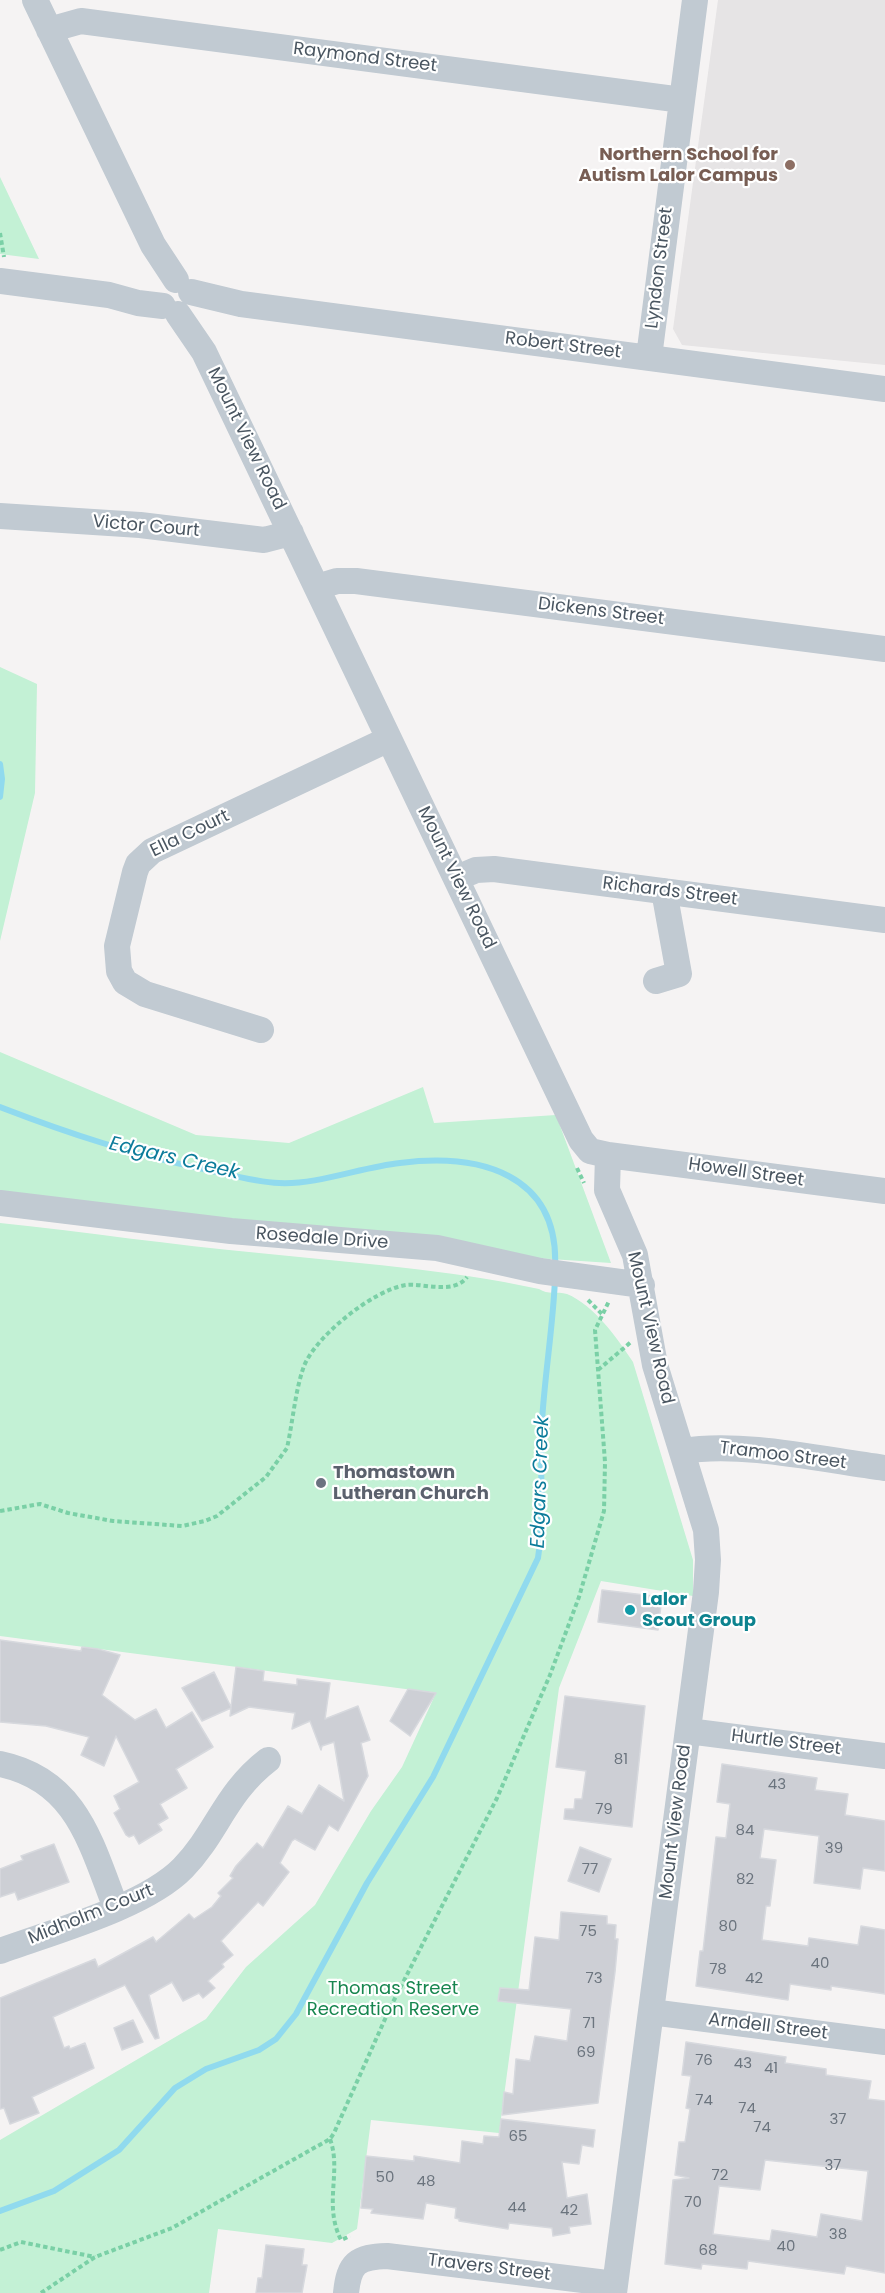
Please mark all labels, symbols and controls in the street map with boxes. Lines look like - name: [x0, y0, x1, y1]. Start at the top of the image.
- street label: Raymond Street: [292, 38, 438, 78]
- place label: Northern School for Autism Lalor Campus: [579, 144, 778, 186]
- marker: Northern School for Autism Lalor Campus: [783, 158, 797, 172]
- street label: Lyndon Street: [642, 206, 678, 330]
- street label: Robert Street: [504, 328, 622, 364]
- street label: Mount View Road: [202, 364, 290, 514]
- street label: Victor Court: [92, 512, 200, 542]
- street label: Dickens Street: [537, 594, 665, 630]
- street label: Mount View Road: [412, 803, 500, 953]
- street label: Ella Court: [147, 806, 233, 862]
- street label: Richards Street: [601, 873, 739, 911]
- water label: Edgars Creek: [107, 1132, 241, 1186]
- street label: Howell Street: [687, 1154, 805, 1192]
- street label: Rosedale Drive: [255, 1224, 389, 1254]
- street label: Mount View Road: [622, 1250, 678, 1406]
- water label: Edgars Creek: [527, 1415, 555, 1549]
- street label: Tramoo Street: [718, 1437, 848, 1475]
- place label: Thomastown Lutheran Church: [333, 1462, 489, 1504]
- marker: Thomastown Lutheran Church: [314, 1476, 328, 1490]
- place label: Lalor Scout Group: [642, 1589, 756, 1632]
- marker: Lalor Scout Group: [623, 1603, 637, 1617]
- street label: Hurtle Street: [730, 1726, 842, 1760]
- street label: Mount View Road: [656, 1743, 696, 1901]
- house number: 81: [614, 1751, 628, 1769]
- house number: 43: [768, 1776, 786, 1794]
- house number: 79: [595, 1801, 613, 1819]
- house number: 84: [736, 1822, 754, 1840]
- house number: 39: [825, 1840, 843, 1858]
- house number: 77: [582, 1861, 598, 1879]
- house number: 82: [736, 1871, 754, 1889]
- street label: Midholm Court: [25, 1880, 157, 1950]
- house number: 80: [719, 1918, 737, 1936]
- house number: 75: [579, 1923, 597, 1941]
- house number: 40: [811, 1955, 829, 1973]
- house number: 78: [709, 1961, 727, 1979]
- house number: 73: [585, 1970, 603, 1988]
- house number: 42: [745, 1970, 763, 1988]
- park label: Thomas Street Recreation Reserve: [307, 1978, 479, 2020]
- street label: Arndell Street: [707, 2009, 829, 2045]
- house number: 71: [583, 2015, 595, 2033]
- house number: 69: [577, 2044, 595, 2062]
- house number: 76: [695, 2052, 713, 2070]
- house number: 43: [734, 2055, 752, 2073]
- house number: 41: [764, 2060, 778, 2078]
- house number: 74: [695, 2092, 713, 2110]
- house number: 74: [738, 2100, 756, 2118]
- house number: 37: [829, 2111, 847, 2129]
- house number: 74: [753, 2119, 771, 2137]
- house number: 65: [509, 2128, 527, 2146]
- house number: 37: [824, 2157, 842, 2175]
- house number: 72: [712, 2167, 728, 2185]
- house number: 50: [376, 2169, 394, 2187]
- house number: 48: [417, 2173, 435, 2191]
- house number: 70: [684, 2194, 702, 2212]
- house number: 44: [508, 2199, 526, 2217]
- house number: 42: [560, 2202, 578, 2220]
- house number: 38: [829, 2226, 847, 2244]
- house number: 40: [777, 2238, 795, 2256]
- house number: 68: [699, 2242, 717, 2260]
- street label: Travers Street: [426, 2250, 552, 2286]

